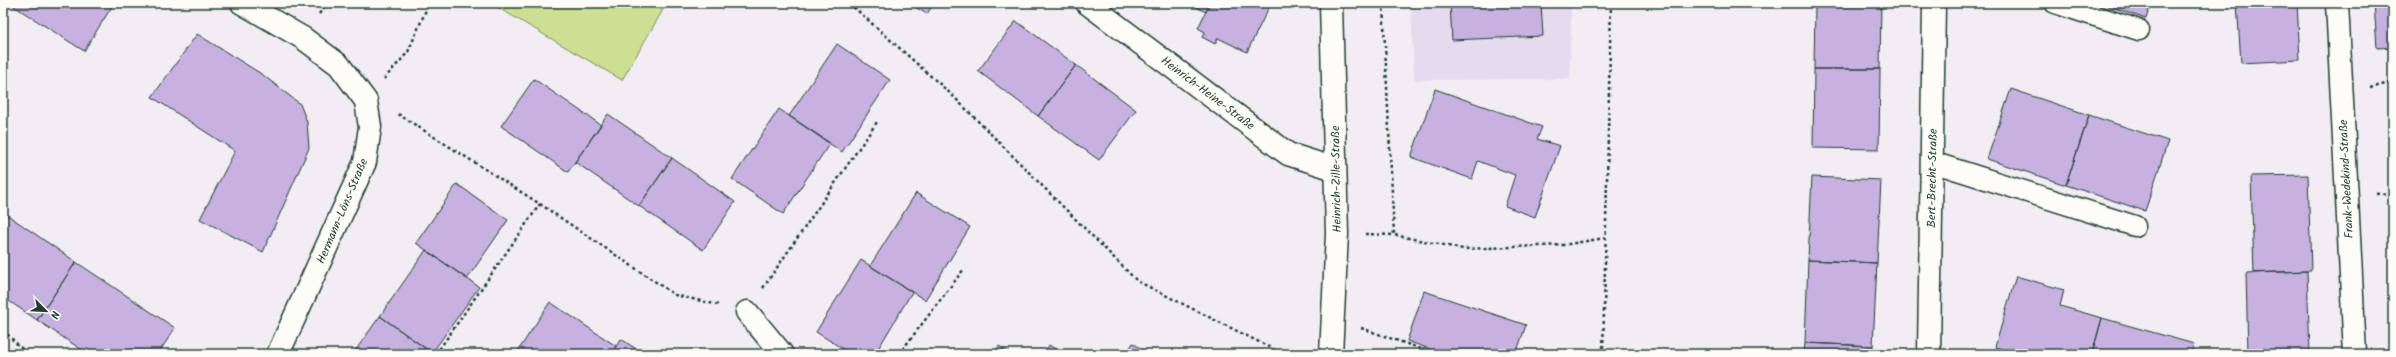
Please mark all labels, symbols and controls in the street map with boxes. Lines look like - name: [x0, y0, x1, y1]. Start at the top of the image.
- street label: Heinrich-Heine-Straße: [1157, 52, 1259, 135]
- street label: Frank-Wedekind-Straße: [2334, 118, 2359, 239]
- street label: Heinrich-Zille-Straße: [1326, 125, 1347, 233]
- street label: Bert-Brecht-Straße: [1922, 128, 1943, 228]
- street label: Hermann-Löns-Straße: [312, 155, 374, 267]
- north arrow: [26, 291, 66, 331]
- text: N: [45, 308, 64, 322]

